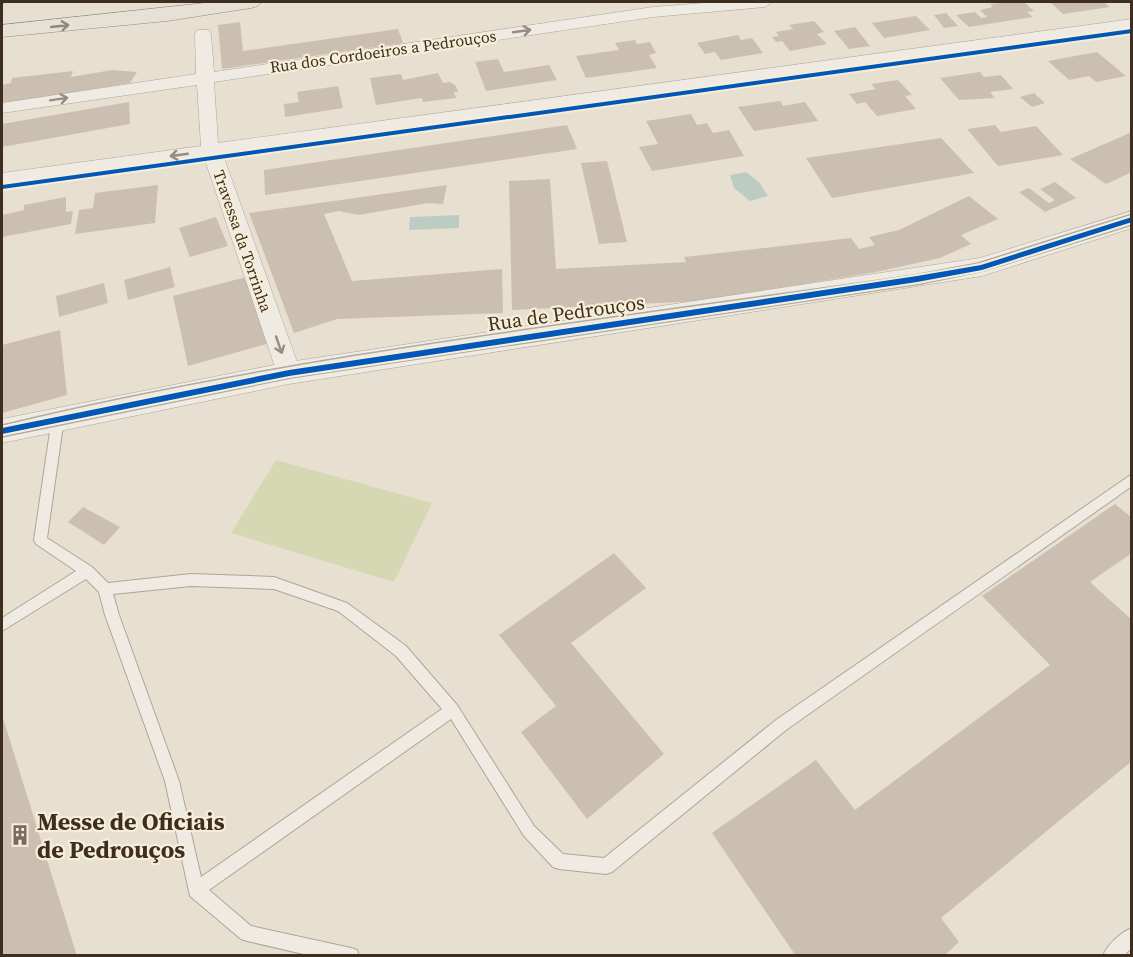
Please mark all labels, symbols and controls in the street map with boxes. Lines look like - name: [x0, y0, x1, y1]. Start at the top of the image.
- one-way arrow: [49, 20, 69, 31]
- street label: Rua dos Cordoeiros a Pedrouços: [268, 24, 498, 78]
- one-way arrow: [512, 25, 532, 36]
- one-way arrow: [49, 93, 69, 104]
- one-way arrow: [170, 150, 189, 161]
- street label: Travessa da Torrinha: [208, 167, 278, 316]
- street label: Rua de Pedrouços: [486, 288, 646, 338]
- one-way arrow: [274, 335, 285, 354]
- place label: Messe de Oficiais de Pedrouços: [37, 805, 225, 866]
- building icon: Messe de Oficiais de Pedrouços: [8, 823, 32, 847]

